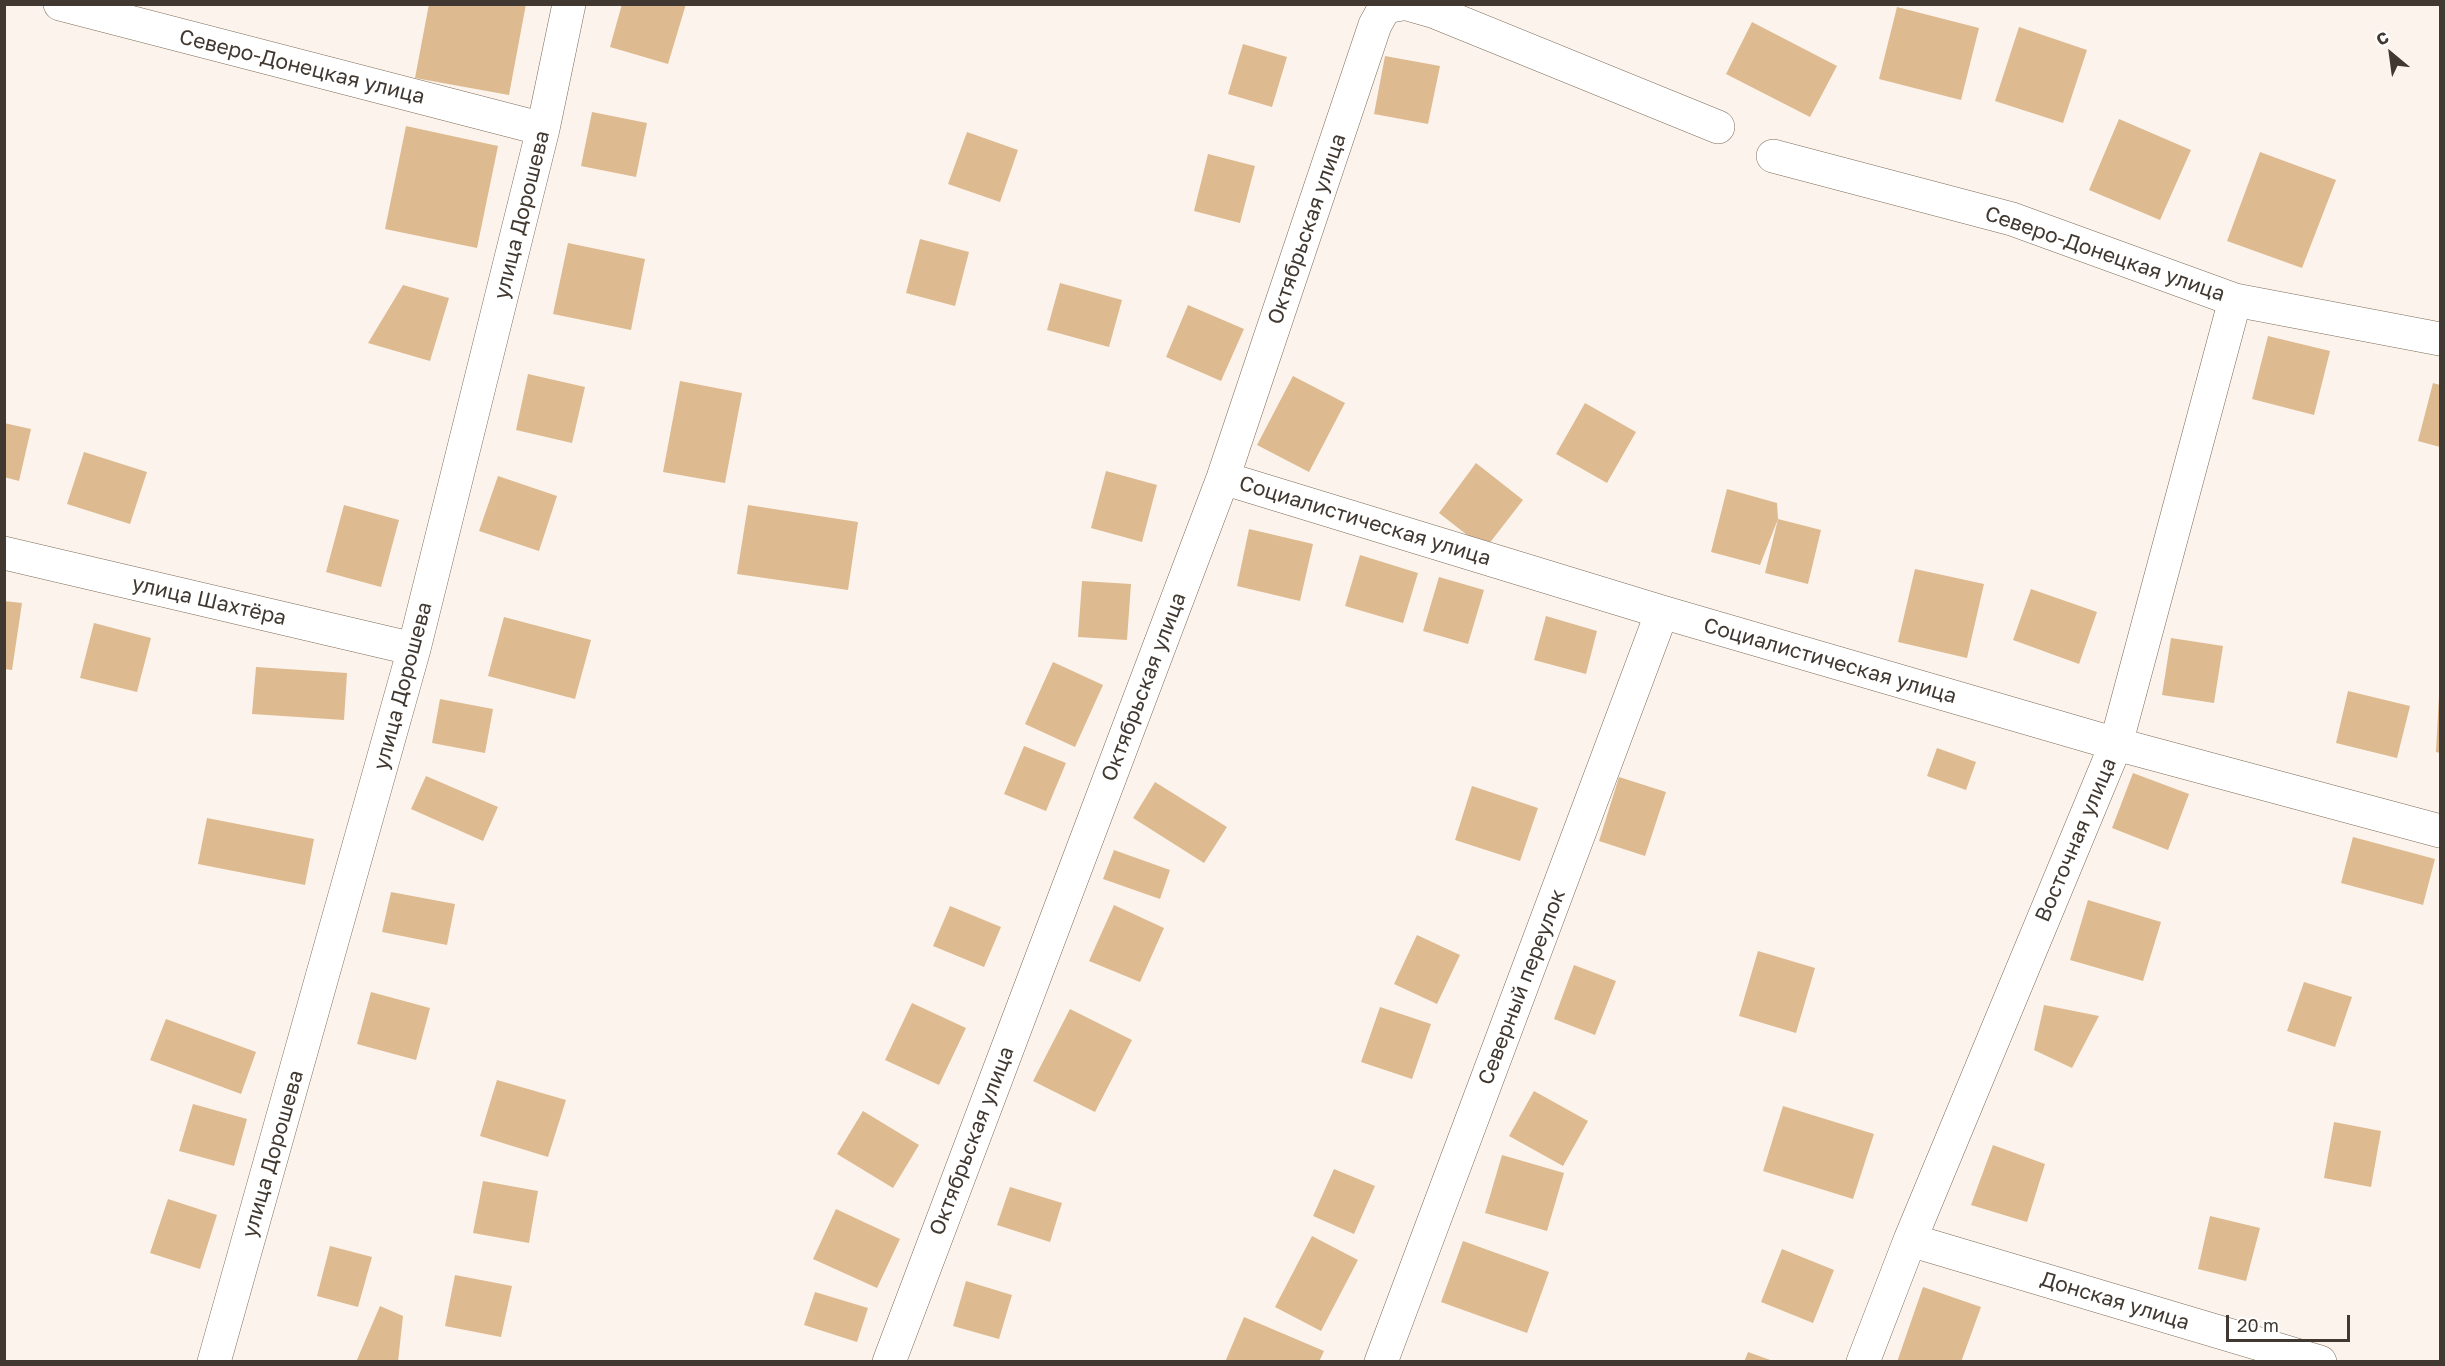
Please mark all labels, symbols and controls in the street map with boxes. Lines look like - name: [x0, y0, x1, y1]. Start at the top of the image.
- street label: Северо-Донецкая улица: [177, 24, 427, 110]
- north arrow: [2361, 24, 2421, 84]
- text: С: [2372, 27, 2392, 50]
- street label: улица Дорошева: [489, 128, 555, 302]
- street label: Октябрьская улица: [1262, 130, 1352, 328]
- street label: Северо-Донецкая улица: [1982, 201, 2228, 307]
- street label: Социалистическая улица: [1236, 471, 1494, 571]
- street label: улица Шахтёра: [129, 571, 289, 631]
- street label: Октябрьская улица: [1096, 589, 1192, 785]
- street label: улица Дорошева: [368, 599, 438, 773]
- street label: Социалистическая улица: [1701, 613, 1959, 709]
- street label: Восточная улица: [2030, 754, 2122, 926]
- street label: Северный переулок: [1473, 886, 1571, 1088]
- street label: Октябрьская улица: [924, 1043, 1020, 1239]
- street label: улица Дорошева: [237, 1067, 309, 1241]
- street label: Донская улица: [2037, 1266, 2193, 1336]
- scale bar: [2229, 1303, 2354, 1341]
- text: 20 m: [2237, 1314, 2279, 1336]

